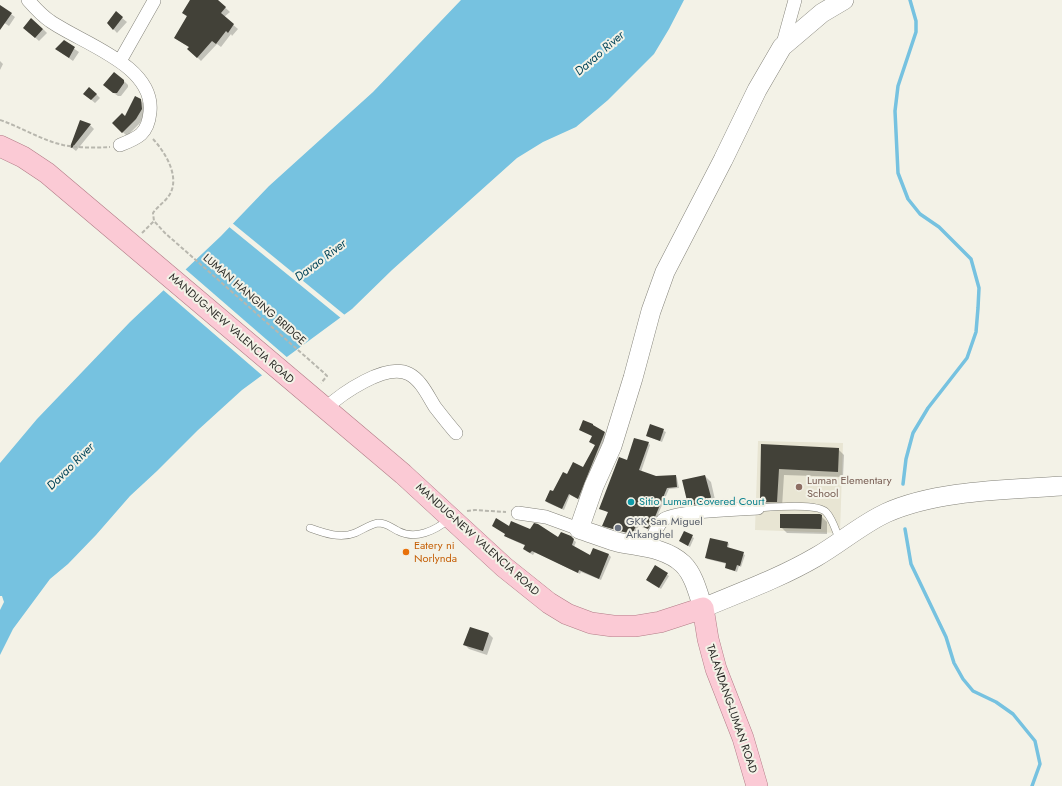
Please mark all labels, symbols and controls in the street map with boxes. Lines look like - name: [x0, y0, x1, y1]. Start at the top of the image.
- water label: Davao River: [572, 29, 628, 79]
- water label: Davao River: [292, 237, 350, 285]
- street label: LUMAN HANGING BRIDGE: [200, 252, 308, 348]
- street label: MANDUG-NEW VALENCIA ROAD: [166, 271, 296, 387]
- water label: Davao River: [44, 440, 98, 494]
- place label: Luman Elementary School: [807, 474, 892, 500]
- street label: MANDUG-NEW VALENCIA ROAD: [413, 481, 541, 599]
- marker: Luman Elementary School: [794, 482, 804, 492]
- place label: Sitio Luman Covered Court: [639, 495, 764, 509]
- marker: Sitio Luman Covered Court: [626, 497, 636, 507]
- place label: GKK San Miguel Arkanghel: [626, 515, 703, 541]
- marker: GKK San Miguel Arkanghel: [613, 523, 623, 533]
- place label: Eatery ni Norlynda: [414, 539, 457, 565]
- marker: Eatery ni Norlynda: [401, 547, 411, 557]
- street label: TALANDANG-LUMAN ROAD: [703, 643, 759, 775]

